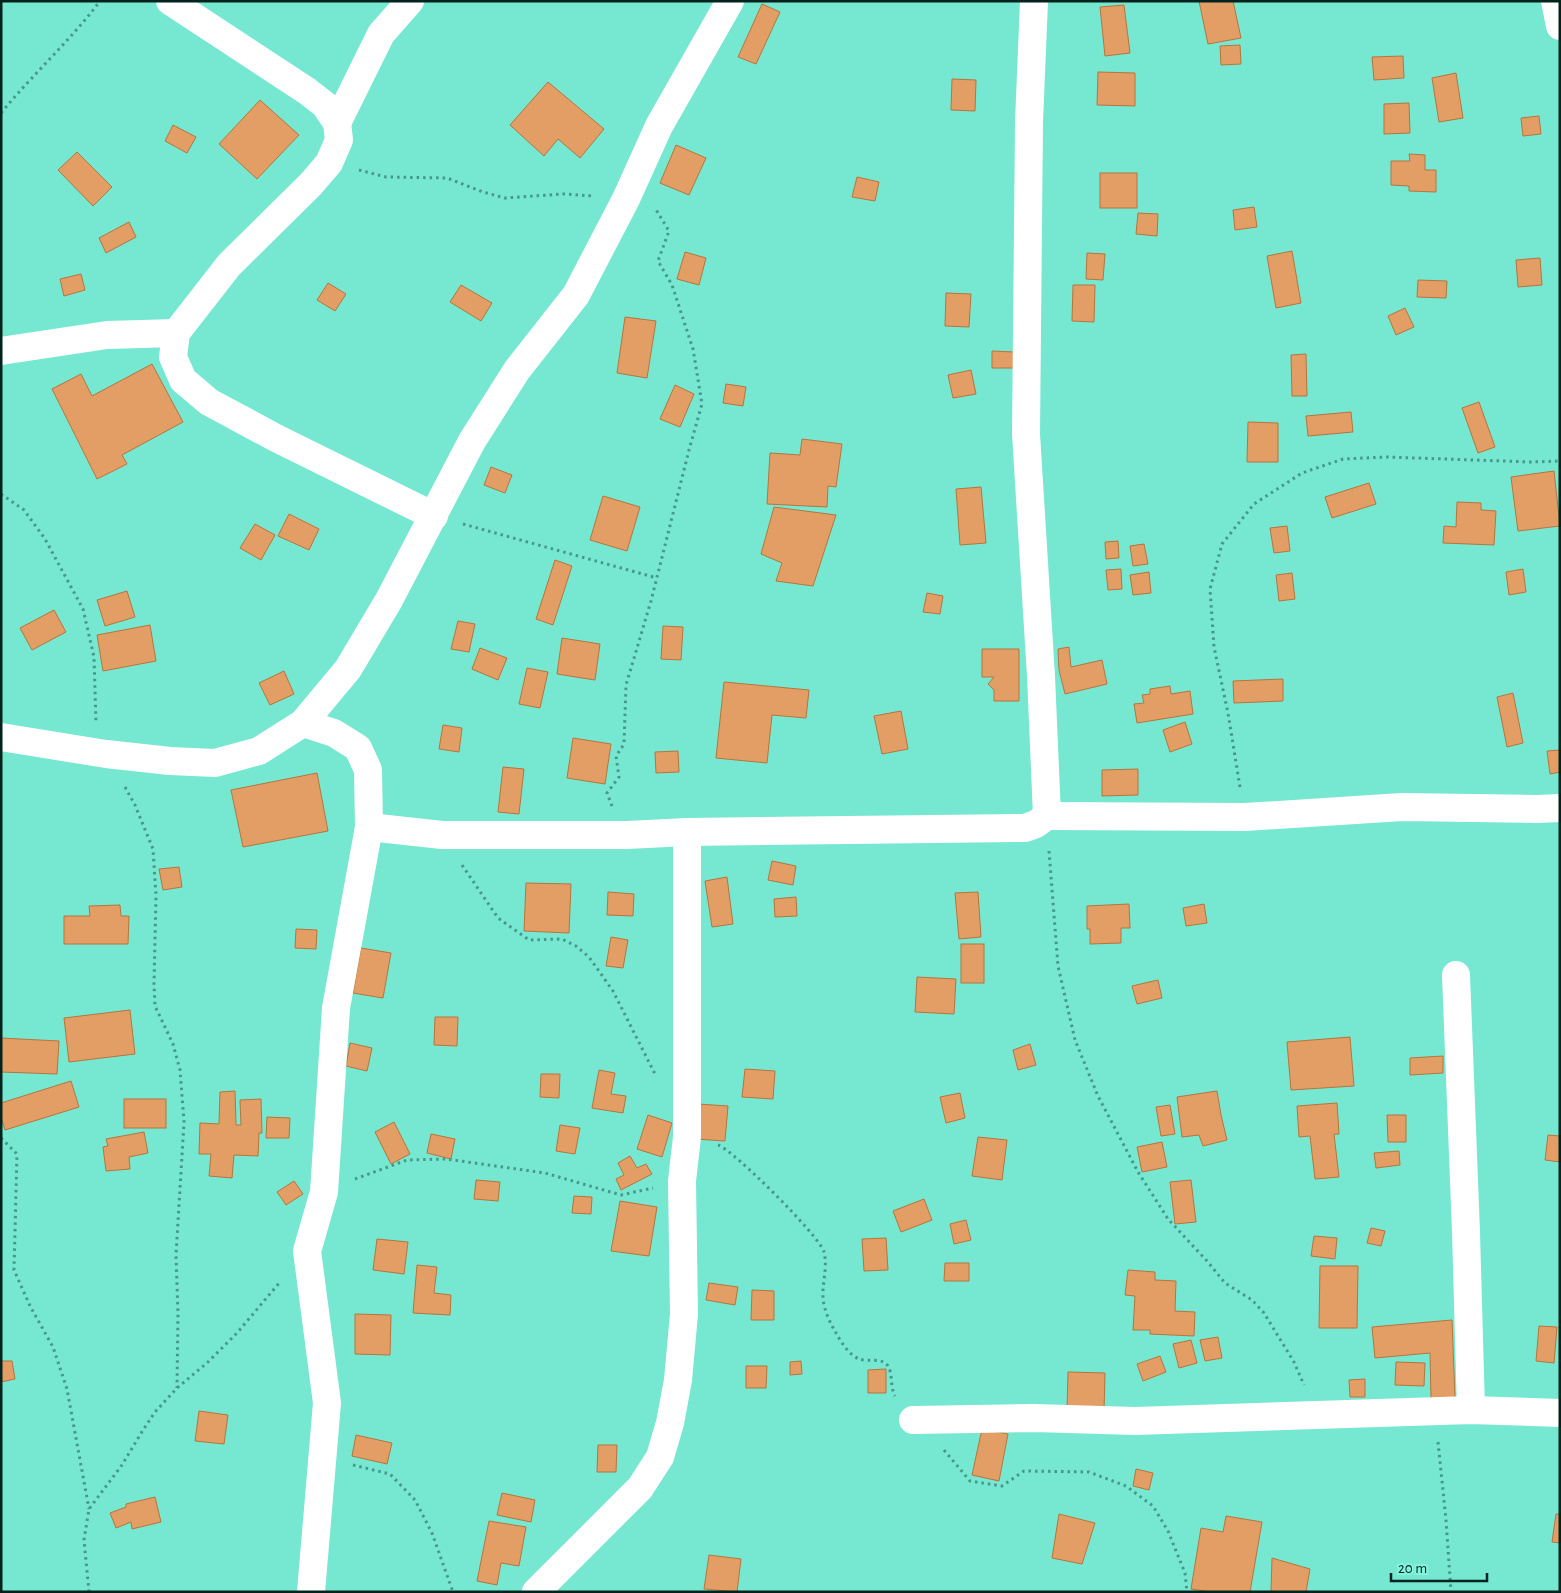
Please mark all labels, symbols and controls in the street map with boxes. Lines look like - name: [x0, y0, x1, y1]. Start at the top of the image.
- scale bar: [1391, 1550, 1487, 1582]
- text: 20 m: [1398, 1561, 1427, 1576]

